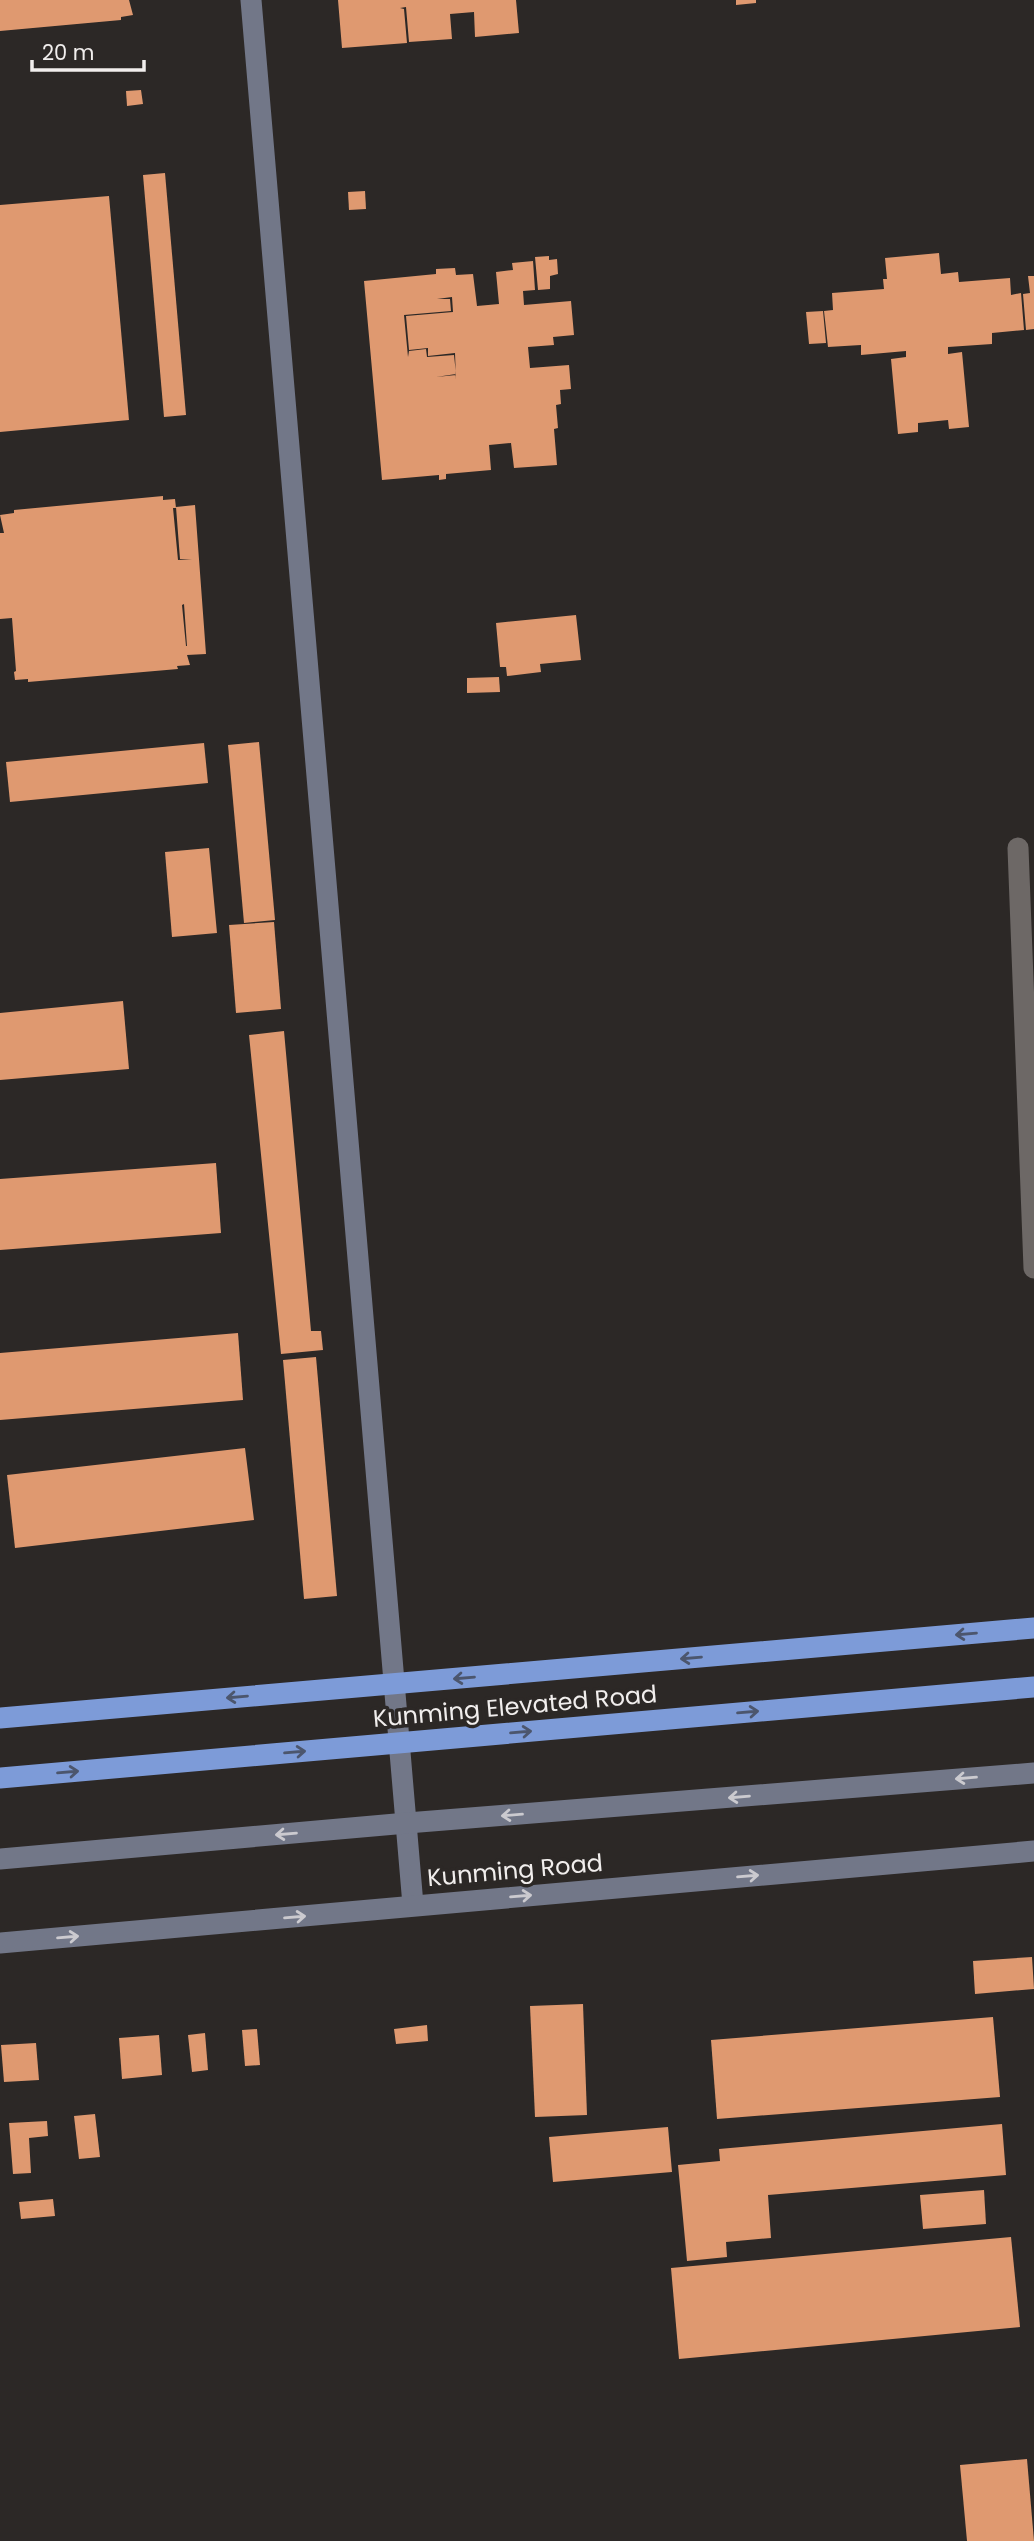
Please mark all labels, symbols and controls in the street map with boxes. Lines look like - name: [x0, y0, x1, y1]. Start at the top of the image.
- scale bar: [32, 28, 144, 72]
- text: 20 m: [42, 38, 95, 67]
- one-way arrow: [955, 1628, 978, 1641]
- one-way arrow: [680, 1652, 702, 1665]
- one-way arrow: [453, 1671, 476, 1684]
- street label: Kunming Elevated Road: [372, 1677, 658, 1735]
- one-way arrow: [226, 1691, 249, 1704]
- one-way arrow: [736, 1705, 759, 1718]
- one-way arrow: [509, 1725, 532, 1738]
- one-way arrow: [283, 1745, 305, 1758]
- one-way arrow: [56, 1765, 79, 1778]
- one-way arrow: [955, 1772, 978, 1785]
- one-way arrow: [728, 1791, 751, 1804]
- one-way arrow: [502, 1809, 524, 1822]
- one-way arrow: [275, 1828, 298, 1841]
- street label: Kunming Road: [426, 1846, 604, 1894]
- one-way arrow: [736, 1869, 759, 1882]
- one-way arrow: [509, 1889, 532, 1902]
- one-way arrow: [283, 1910, 305, 1923]
- one-way arrow: [56, 1930, 79, 1943]

